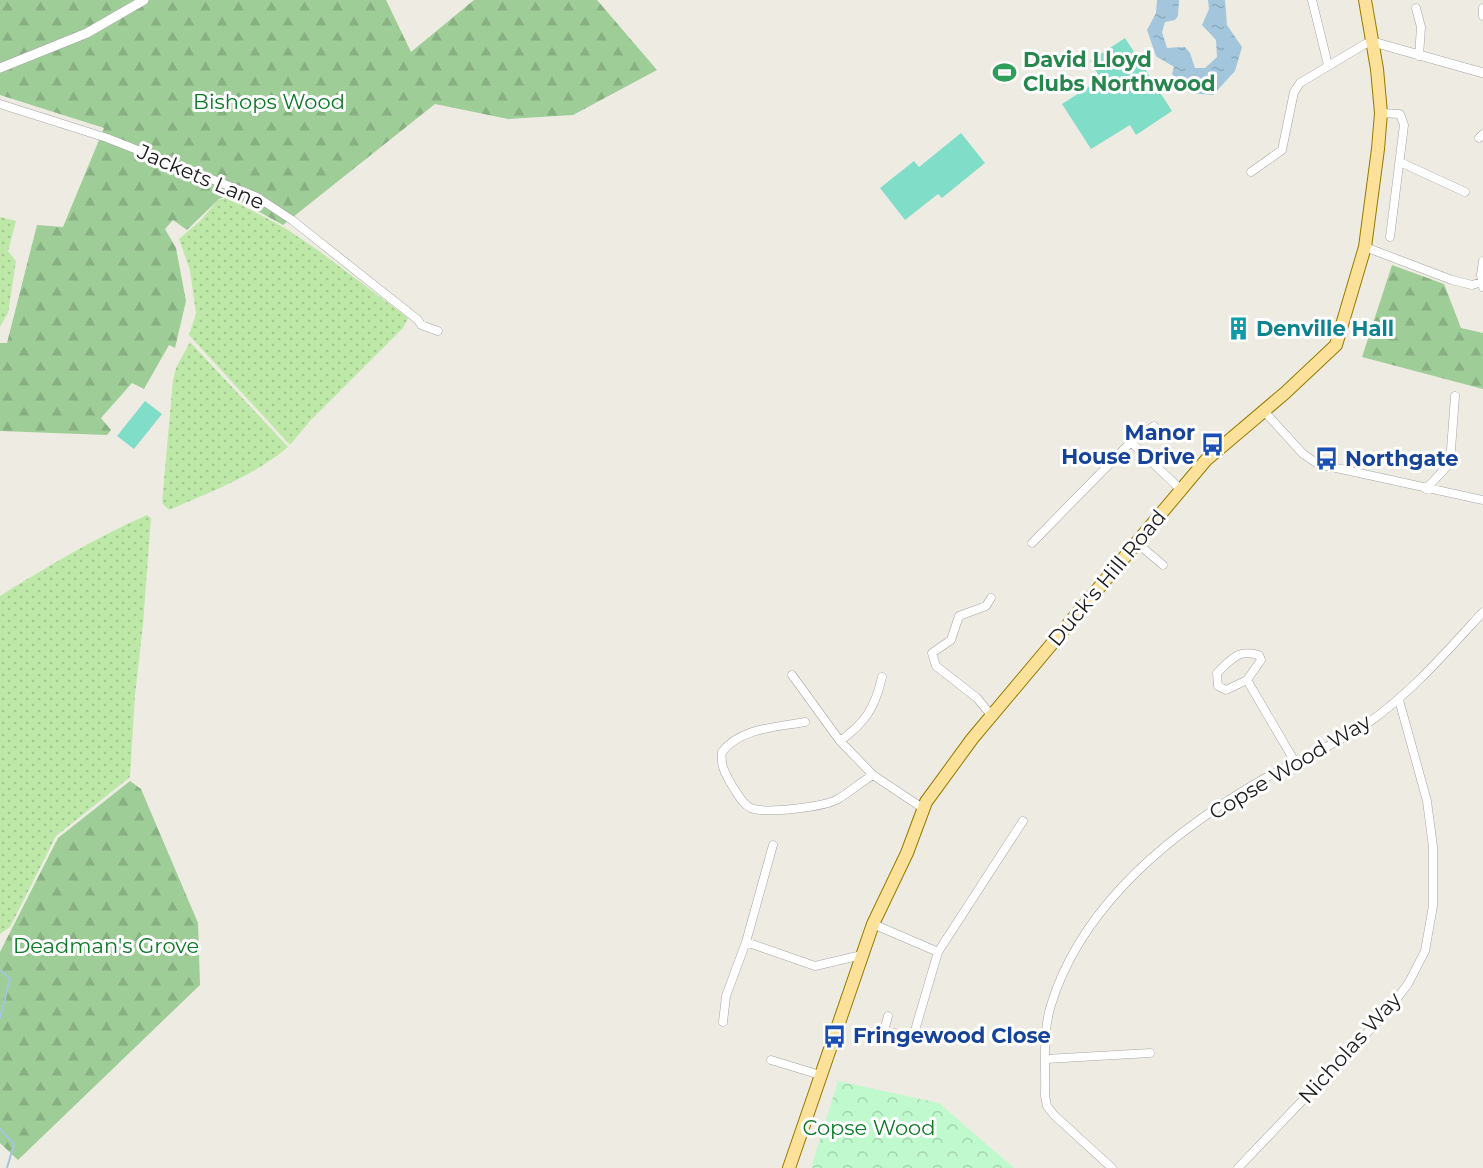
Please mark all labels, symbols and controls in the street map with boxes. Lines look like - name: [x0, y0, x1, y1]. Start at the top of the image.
- place label: David Lloyd Clubs Northwood: [1023, 47, 1215, 96]
- sports icon: David Lloyd Clubs Northwood: [992, 59, 1018, 85]
- park label: Bishops Wood: [193, 89, 345, 114]
- street label: Jackets Lane: [133, 138, 268, 214]
- building icon: Denville Hall: [1225, 316, 1251, 342]
- place label: Denville Hall: [1256, 316, 1394, 341]
- place label: Manor House Drive: [1061, 420, 1195, 469]
- bus stop icon: Manor House Drive: [1200, 432, 1226, 458]
- bus stop icon: Northgate: [1314, 446, 1340, 472]
- place label: Northgate: [1345, 446, 1459, 471]
- street label: Duck's Hill Road: [1042, 504, 1171, 651]
- street label: Copse Wood Way: [1204, 708, 1376, 825]
- park label: Deadman's Grove: [13, 933, 199, 958]
- street label: Nicholas Way: [1293, 986, 1407, 1108]
- bus stop icon: Fringewood Close: [822, 1023, 848, 1049]
- place label: Fringewood Close: [853, 1023, 1051, 1048]
- park label: Copse Wood: [803, 1115, 936, 1140]

